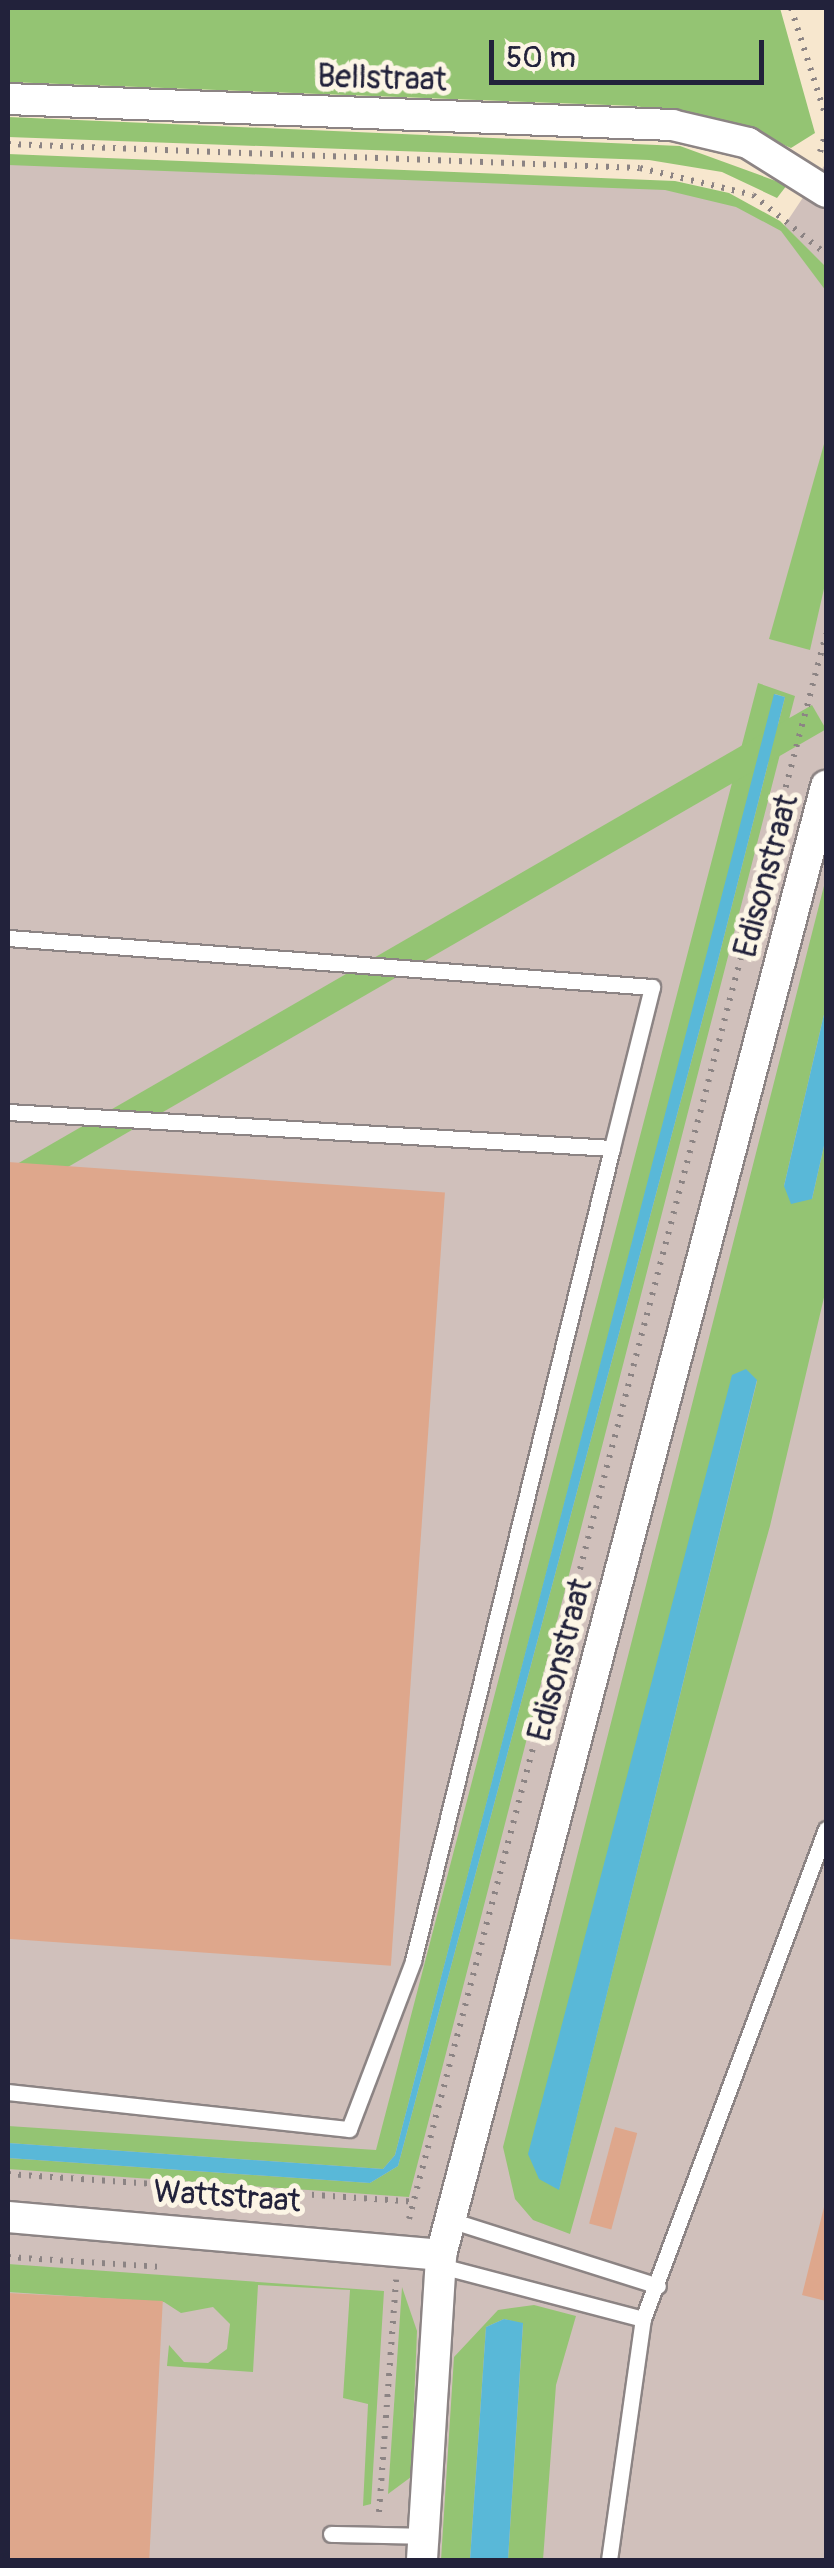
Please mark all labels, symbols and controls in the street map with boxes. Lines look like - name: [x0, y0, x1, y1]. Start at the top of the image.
- scale bar: [494, 20, 769, 82]
- text: 50 m: [506, 39, 576, 76]
- street label: Bellstraat: [317, 58, 447, 100]
- street label: Edisonstraat: [727, 790, 807, 962]
- street label: Edisonstraat: [521, 1574, 601, 1746]
- street label: Wattstraat: [152, 2173, 302, 2221]

